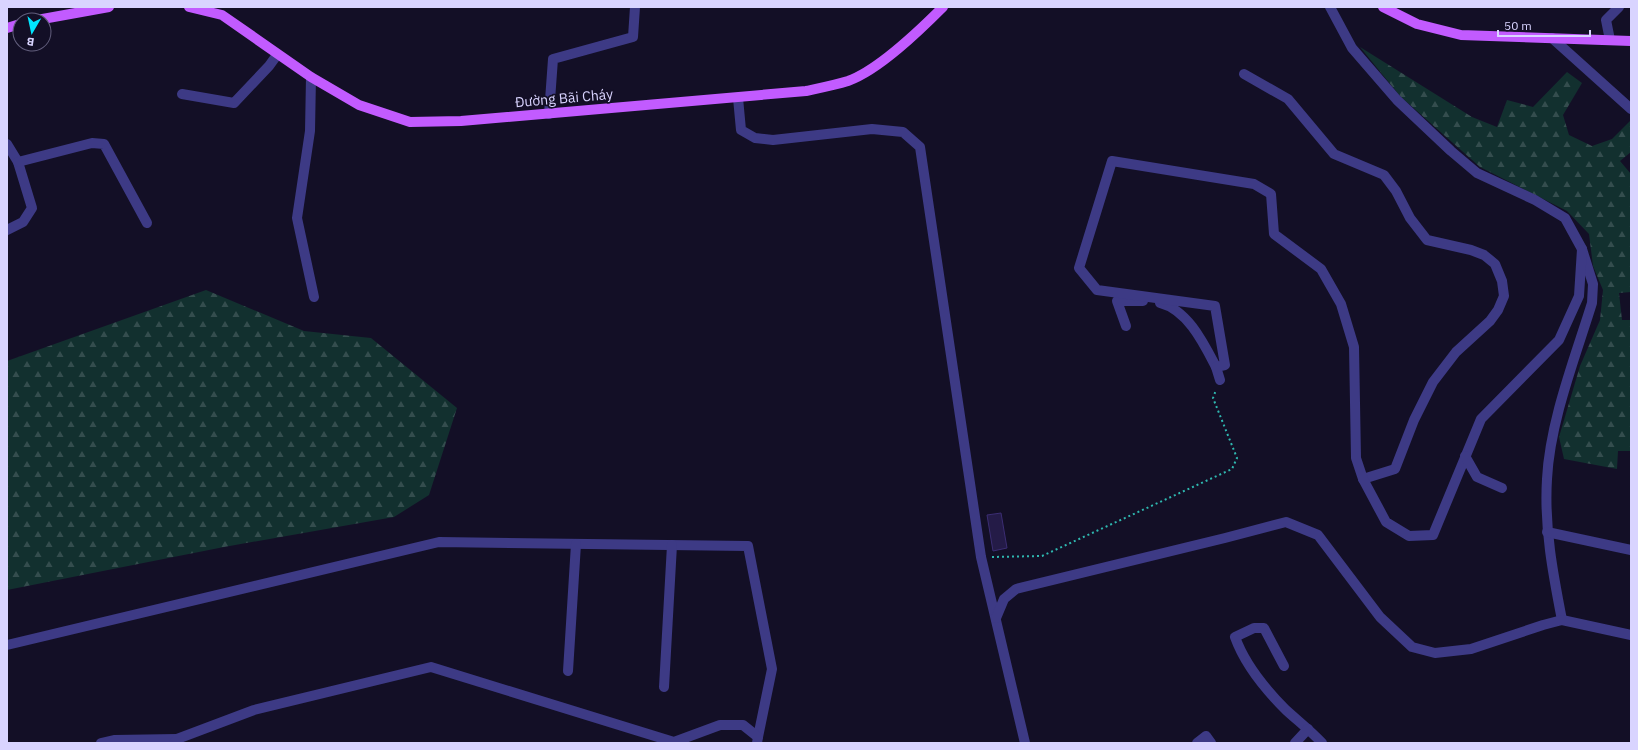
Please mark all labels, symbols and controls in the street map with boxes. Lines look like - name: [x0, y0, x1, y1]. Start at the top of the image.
- north arrow: [12, 12, 52, 52]
- scale bar: [1498, 12, 1590, 38]
- text: 50 m: [1504, 18, 1532, 33]
- text: B: [26, 34, 35, 49]
- street label: Đường Bãi Cháy: [514, 85, 614, 111]

